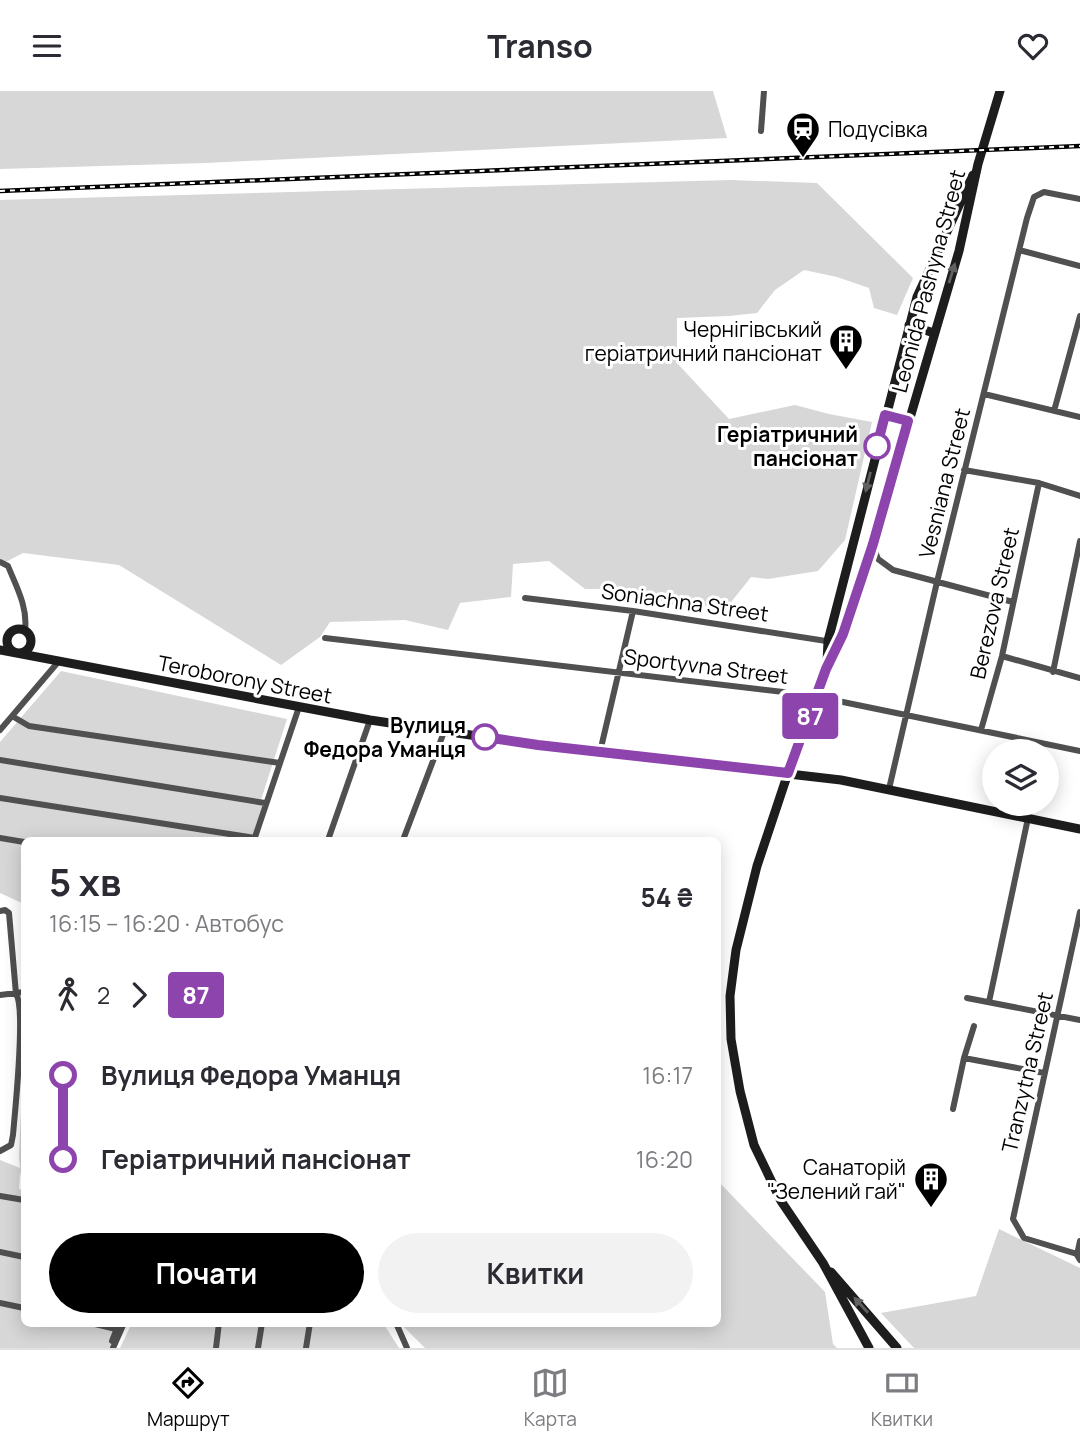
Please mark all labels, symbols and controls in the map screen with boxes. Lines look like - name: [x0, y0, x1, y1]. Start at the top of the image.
- text: Transo: [487, 24, 593, 68]
- icon: menu: [28, 27, 66, 65]
- icon: heart: [1014, 27, 1052, 65]
- station icon: Подусівка: [784, 110, 822, 159]
- place label: Подусівка: [828, 115, 928, 143]
- street label: Leonida Pashyna Street: [885, 167, 971, 395]
- one-way arrow: [947, 262, 958, 283]
- place label: Чернігівський геріатричний пансіонат: [585, 315, 822, 367]
- building icon: Чернігівський геріатричний пансіонат: [827, 322, 865, 371]
- street label: Vesniana Street: [912, 405, 976, 561]
- place label: Геріатричний пансіонат: [717, 420, 858, 472]
- marker: Геріатричний пансіонат: [864, 433, 890, 459]
- one-way arrow: [862, 471, 873, 493]
- street label: Berezova Street: [963, 525, 1025, 681]
- street label: Soniachna Street: [600, 576, 770, 628]
- street label: Sportyvna Street: [622, 642, 790, 690]
- street label: Teroborony Street: [156, 648, 334, 710]
- line badge: 87: [778, 693, 842, 739]
- text: 87: [796, 699, 824, 732]
- place label: Вулиця Федора Уманця: [304, 711, 466, 763]
- marker: Вулиця Федора Уманця: [472, 724, 498, 750]
- map controls: [982, 739, 1059, 816]
- button: layers: [982, 739, 1059, 816]
- text: 5 хв: [49, 855, 121, 907]
- text: 54 ₴: [640, 879, 693, 915]
- text: 16:15 – 16:20 · Автобус: [49, 907, 284, 939]
- icon: walk: [49, 976, 87, 1014]
- icon: forward: [120, 976, 158, 1014]
- text: 87: [182, 978, 210, 1011]
- text: 2: [97, 979, 110, 1011]
- street label: Tranzytna Street: [995, 989, 1059, 1155]
- text: Вулиця Федора Уманця: [101, 1057, 401, 1093]
- text: 16:17: [642, 1059, 693, 1091]
- text: Геріатричний пансіонат: [101, 1141, 411, 1177]
- text: 16:20: [636, 1143, 693, 1175]
- place label: Санаторій "Зелений гай": [767, 1153, 906, 1205]
- building icon: Санаторій "Зелений гай": [912, 1160, 950, 1209]
- button: Почати: [49, 1233, 364, 1313]
- button: Квитки: [378, 1233, 693, 1313]
- one-way arrow: [853, 1296, 869, 1314]
- tab: Маршрут: [147, 1364, 230, 1432]
- tab: Карта: [524, 1364, 577, 1432]
- tab: Квитки: [871, 1364, 933, 1432]

